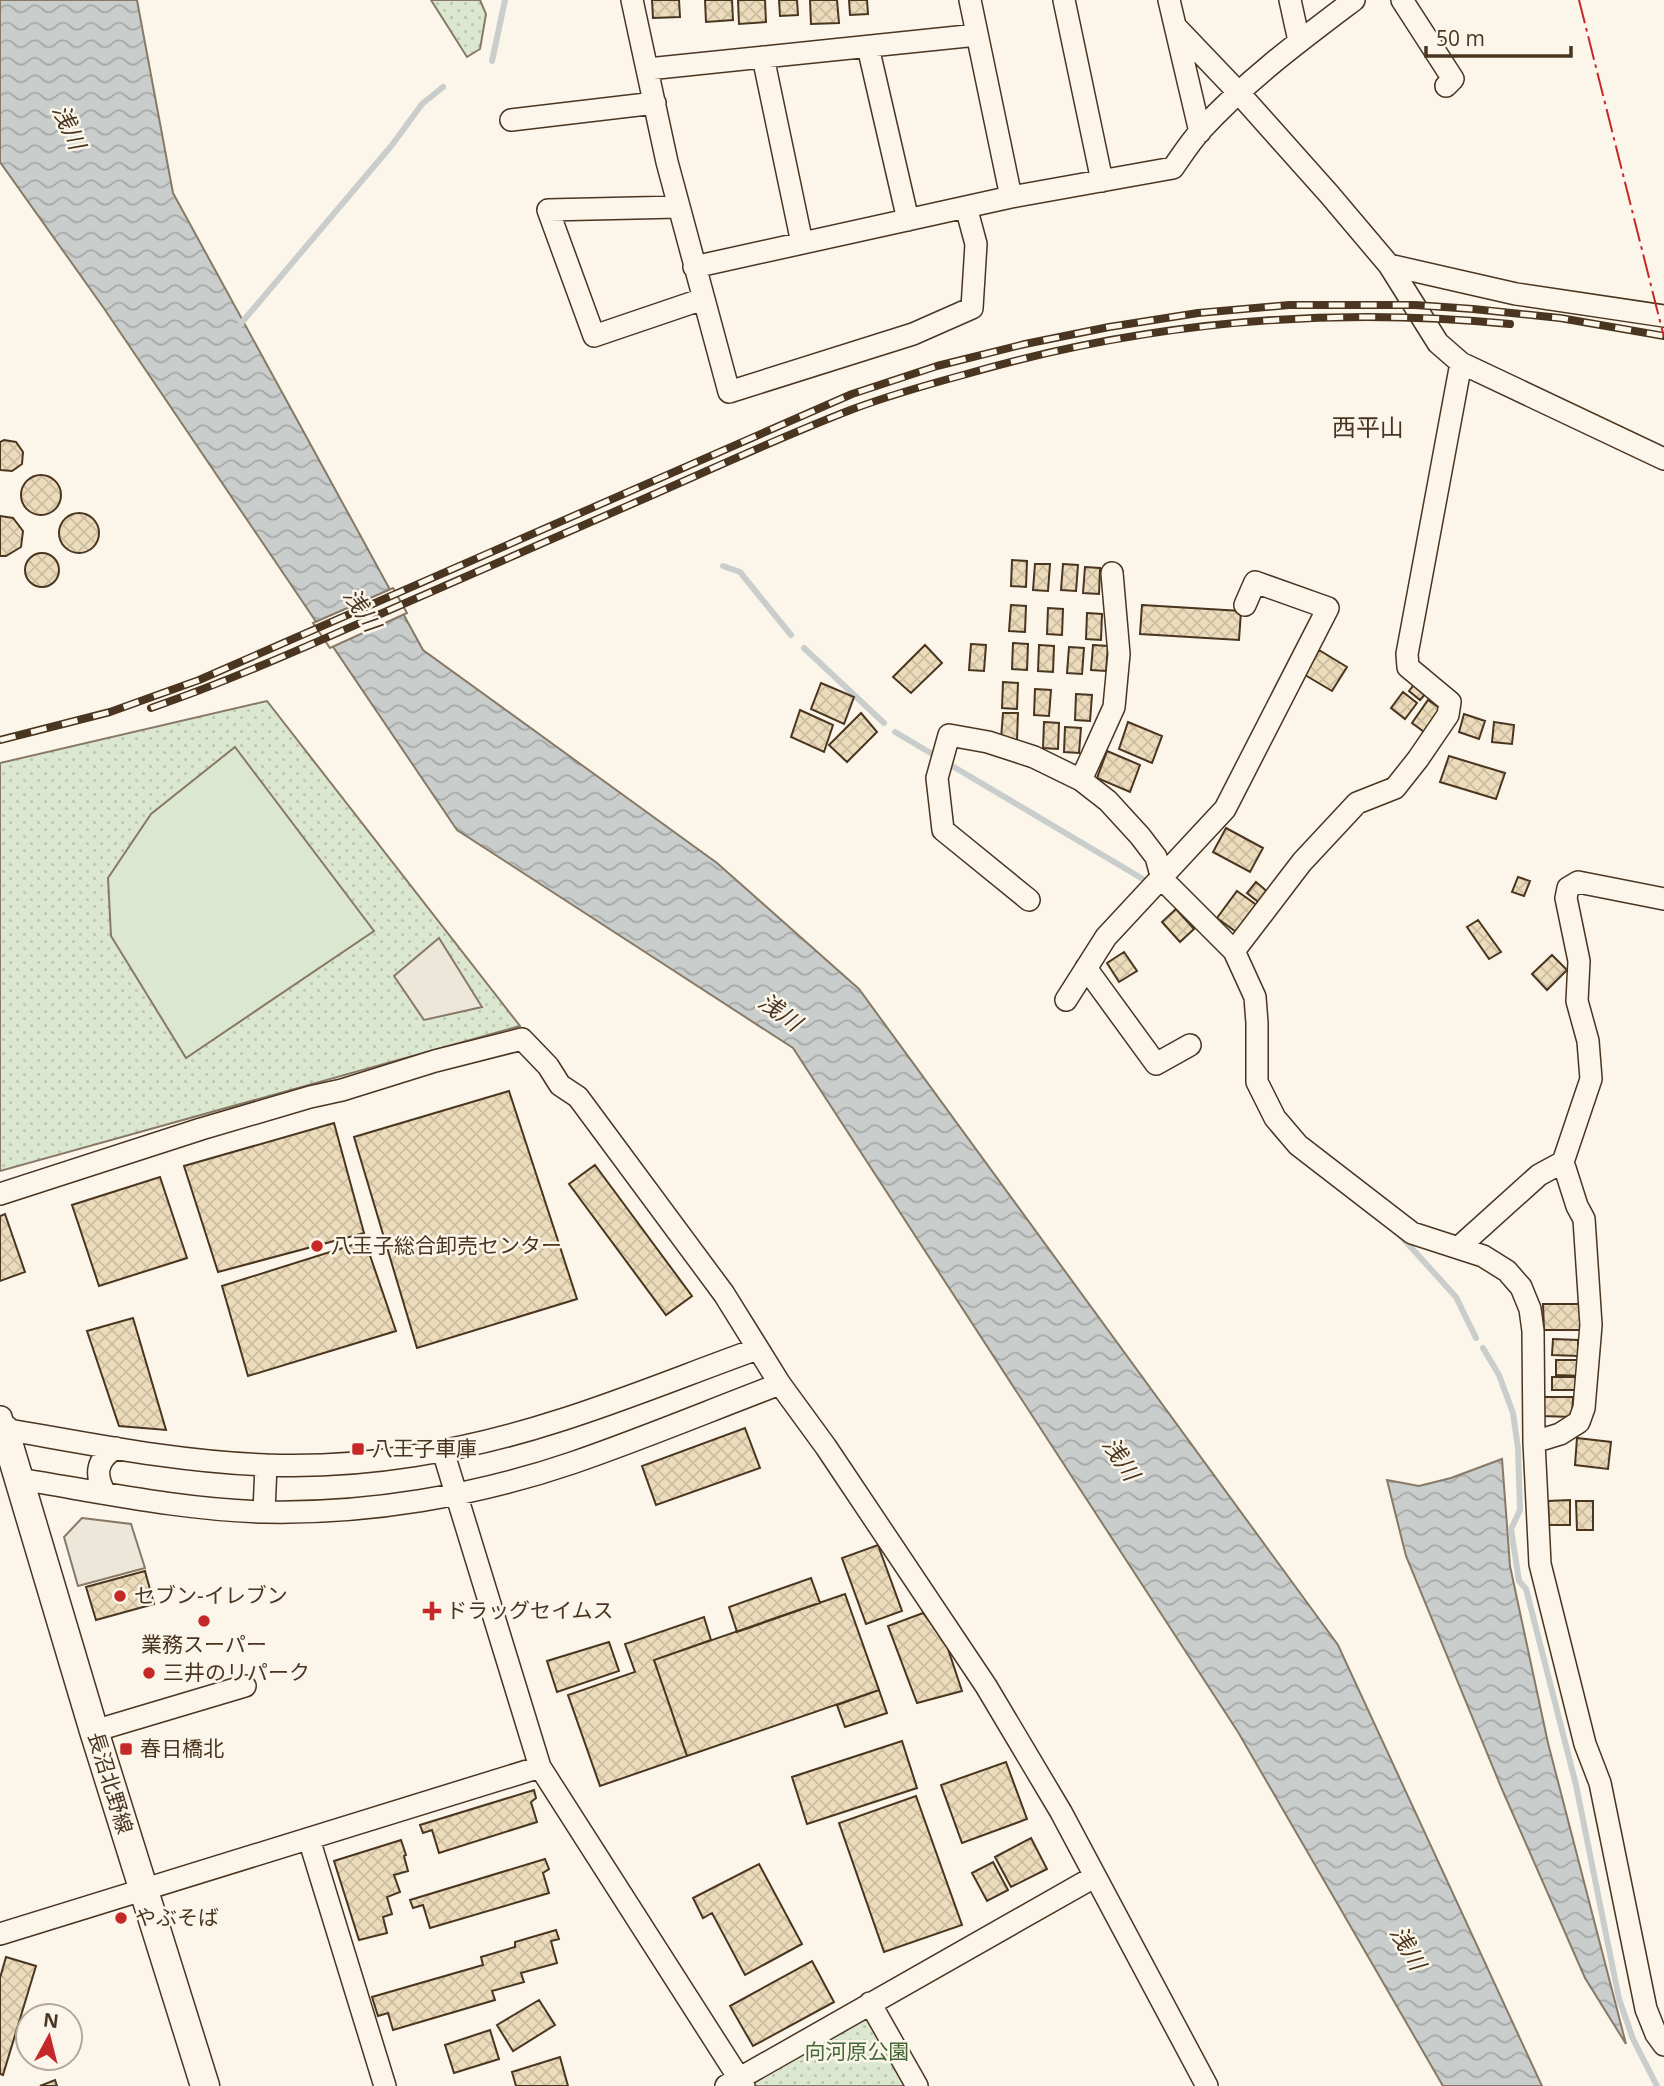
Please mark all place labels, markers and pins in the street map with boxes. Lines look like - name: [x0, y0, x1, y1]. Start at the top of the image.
- place label: 八王子総合卸売センター: [331, 1231, 562, 1259]
- marker: 八王子総合卸売センター: [309, 1238, 325, 1254]
- place label: 八王子車庫: [372, 1434, 477, 1462]
- marker: 八王子車庫: [350, 1441, 366, 1457]
- place label: セブン-イレブン: [134, 1581, 288, 1609]
- marker: セブン-イレブン: [112, 1588, 128, 1604]
- place label: ドラッグセイムス: [446, 1596, 614, 1624]
- marker: ドラッグセイムス: [424, 1603, 440, 1619]
- marker: 業務スーパー: [196, 1613, 212, 1629]
- place label: 業務スーパー: [141, 1630, 267, 1658]
- place label: 三井のリパーク: [163, 1658, 310, 1686]
- marker: 三井のリパーク: [141, 1665, 157, 1681]
- place label: 春日橋北: [140, 1734, 224, 1762]
- marker: 春日橋北: [118, 1741, 134, 1757]
- place label: やぶそば: [135, 1903, 219, 1931]
- marker: やぶそば: [113, 1910, 129, 1926]

